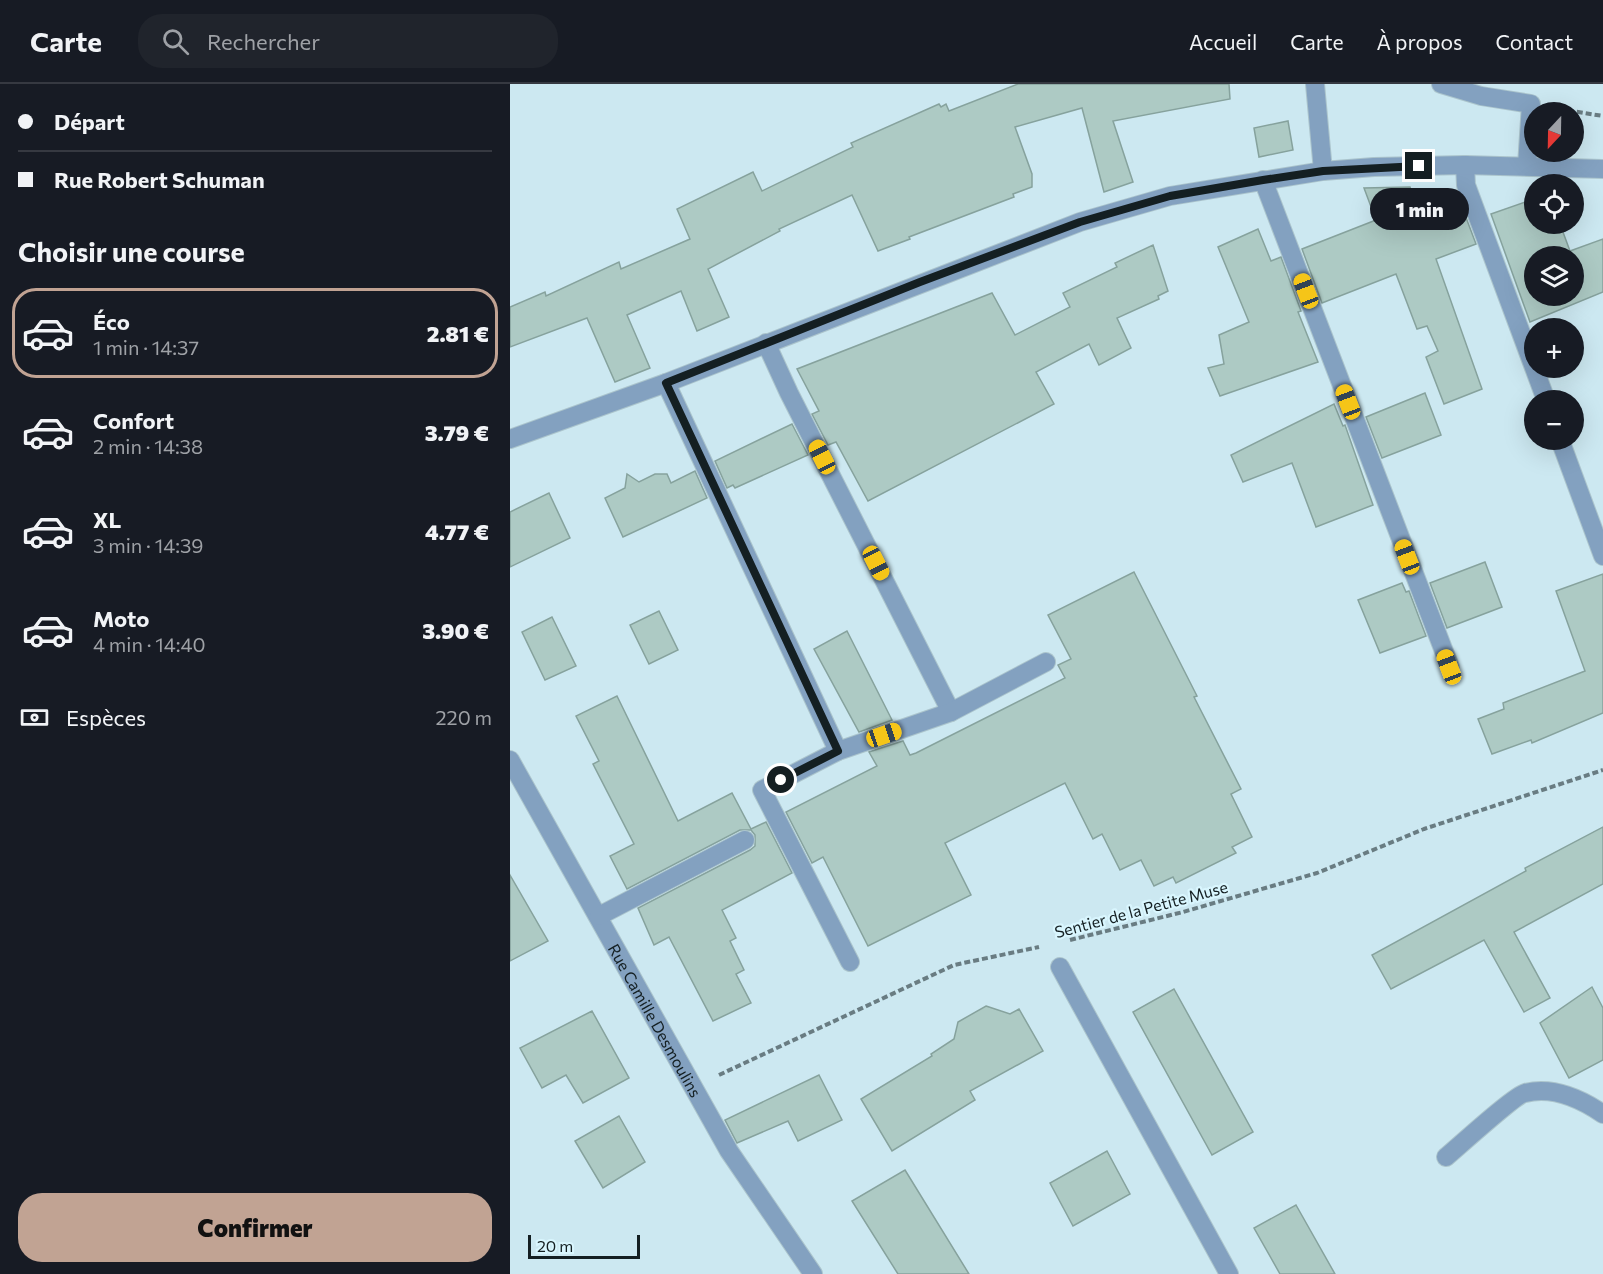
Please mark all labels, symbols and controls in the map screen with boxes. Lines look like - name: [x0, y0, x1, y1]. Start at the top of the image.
- search box: [138, 14, 558, 68]
- text: Carte: [30, 24, 102, 58]
- icon: search: [159, 25, 192, 58]
- text: Rechercher: [207, 28, 320, 55]
- text: Accueil: [1189, 29, 1257, 54]
- text: Carte: [1290, 29, 1344, 54]
- text: À propos: [1377, 29, 1462, 54]
- text: Contact: [1495, 29, 1573, 54]
- north arrow: [1524, 102, 1584, 162]
- map controls: [1524, 102, 1584, 450]
- text: Départ: [54, 108, 125, 135]
- route end: [1405, 152, 1432, 179]
- text: Rue Robert Schuman: [54, 166, 265, 193]
- button: locate: [1524, 174, 1584, 234]
- callout: 1 min: [1370, 187, 1468, 229]
- text: 1 min: [1395, 197, 1444, 221]
- text: Choisir une course: [18, 235, 245, 268]
- button: layers: [1524, 246, 1584, 306]
- car: [1291, 271, 1321, 311]
- icon: car: [21, 306, 75, 360]
- text: Éco: [93, 308, 130, 335]
- button: +: [1524, 318, 1584, 378]
- text: 2.81 €: [427, 320, 489, 347]
- text: 1 min · 14:37: [93, 335, 199, 359]
- car: [1333, 382, 1363, 422]
- button: −: [1524, 390, 1584, 450]
- icon: car: [21, 405, 75, 459]
- text: Confort: [93, 407, 174, 434]
- text: 3.79 €: [425, 419, 489, 446]
- text: 2 min · 14:38: [93, 434, 203, 458]
- car: [806, 437, 838, 477]
- icon: car: [21, 504, 75, 558]
- text: XL: [93, 506, 121, 533]
- text: 4.77 €: [425, 518, 489, 545]
- text: 3 min · 14:39: [93, 533, 204, 557]
- car: [1392, 537, 1422, 577]
- car: [860, 543, 892, 583]
- icon: car: [21, 603, 75, 657]
- text: Moto: [93, 605, 149, 632]
- text: 3.90 €: [422, 617, 489, 644]
- text: 4 min · 14:40: [93, 632, 206, 656]
- car: [1434, 647, 1464, 687]
- icon: cash: [18, 701, 51, 734]
- text: Espèces: [66, 704, 146, 731]
- text: 220 m: [436, 705, 492, 729]
- car: [864, 721, 904, 749]
- route start: [767, 766, 794, 793]
- street label: Sentier de la Petite Muse: [1052, 877, 1230, 941]
- street label: Rue Camille Desmoulins: [605, 940, 706, 1100]
- button: Confirmer: [18, 1193, 492, 1262]
- scale bar: [528, 1232, 640, 1260]
- text: 20 m: [537, 1236, 573, 1255]

